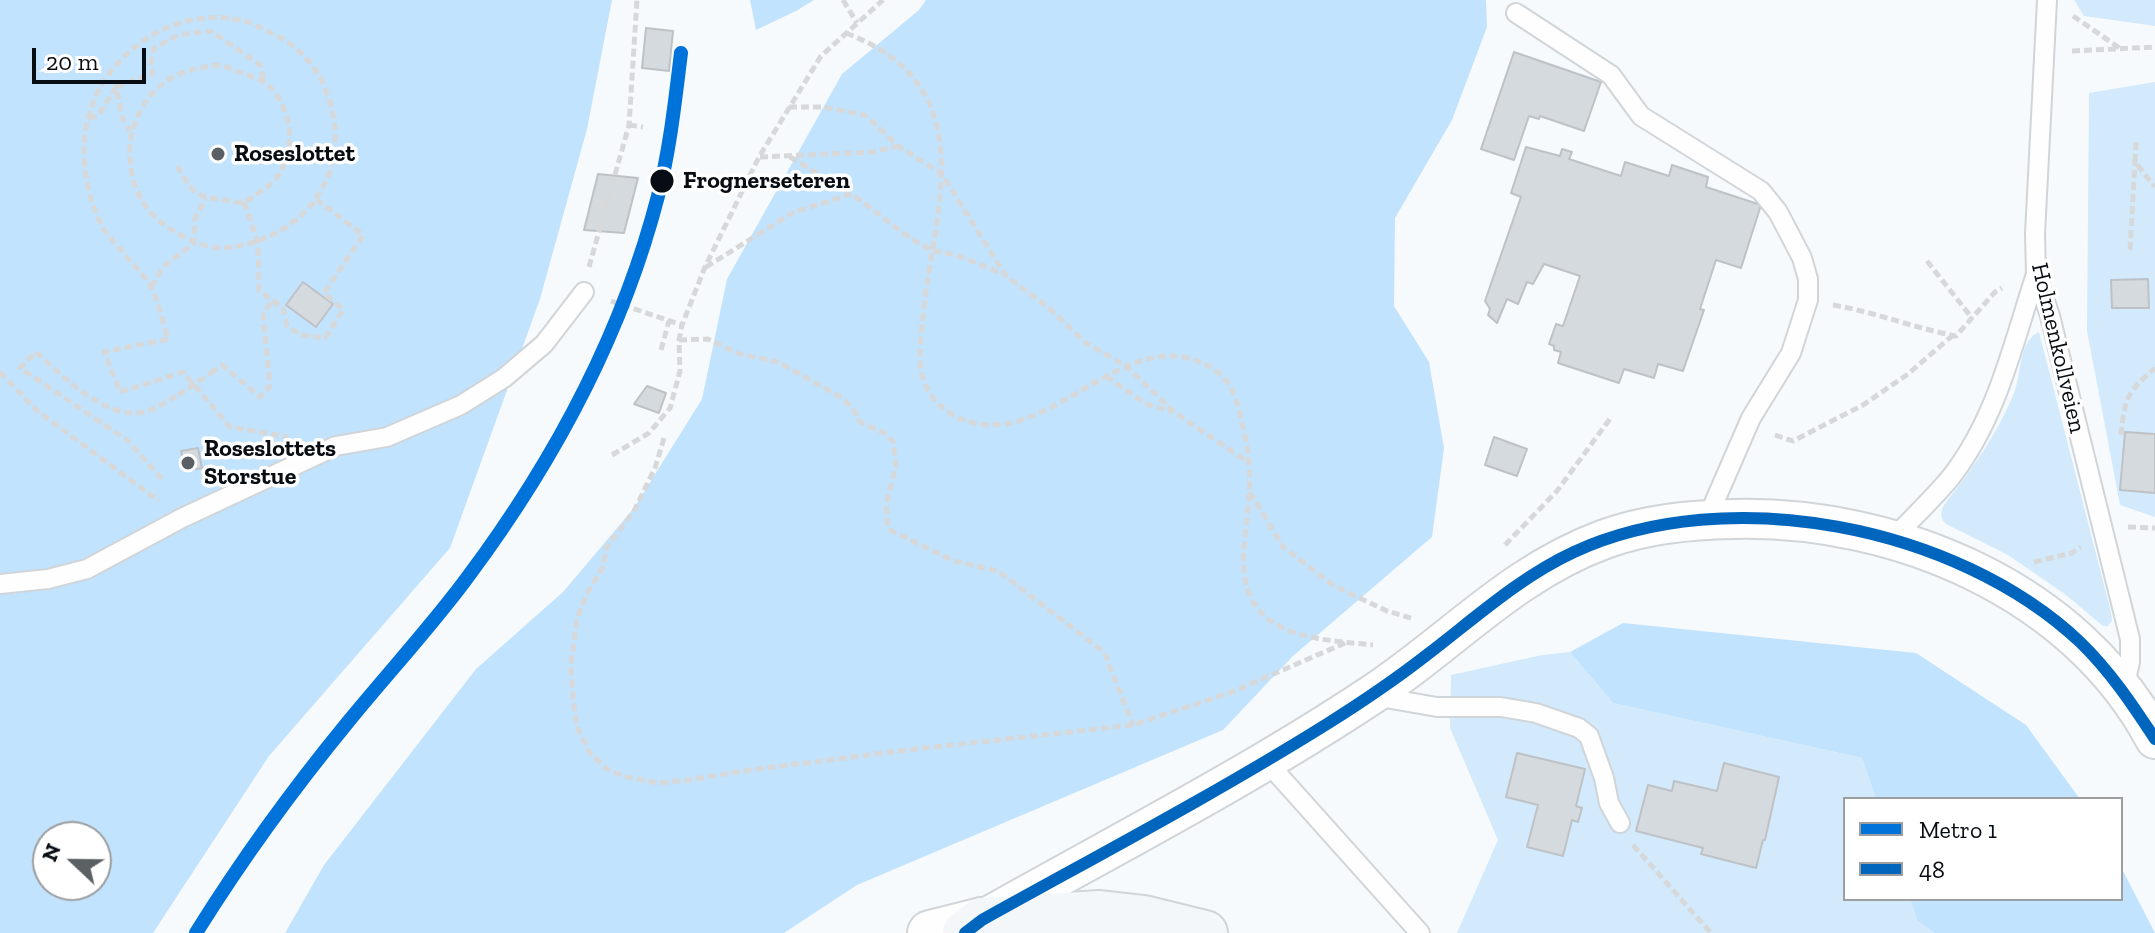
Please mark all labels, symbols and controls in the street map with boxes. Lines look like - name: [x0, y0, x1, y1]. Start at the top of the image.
- scale bar: [36, 32, 150, 82]
- text: 20 m: [46, 47, 98, 76]
- place label: Roseslottet: [234, 140, 355, 168]
- marker: Roseslottet: [209, 145, 227, 163]
- marker: Frognerseteren: [648, 167, 676, 195]
- place label: Frognerseteren: [683, 167, 850, 195]
- street label: Holmenkollveien: [2024, 260, 2092, 436]
- place label: Roseslottets Storstue: [204, 435, 336, 491]
- marker: Roseslottets Storstue: [179, 454, 197, 472]
- legend: [1843, 797, 2123, 901]
- text: Metro 1: [1919, 815, 1997, 844]
- north arrow: [32, 821, 112, 901]
- text: N: [35, 840, 67, 865]
- text: 48: [1919, 855, 1945, 884]

